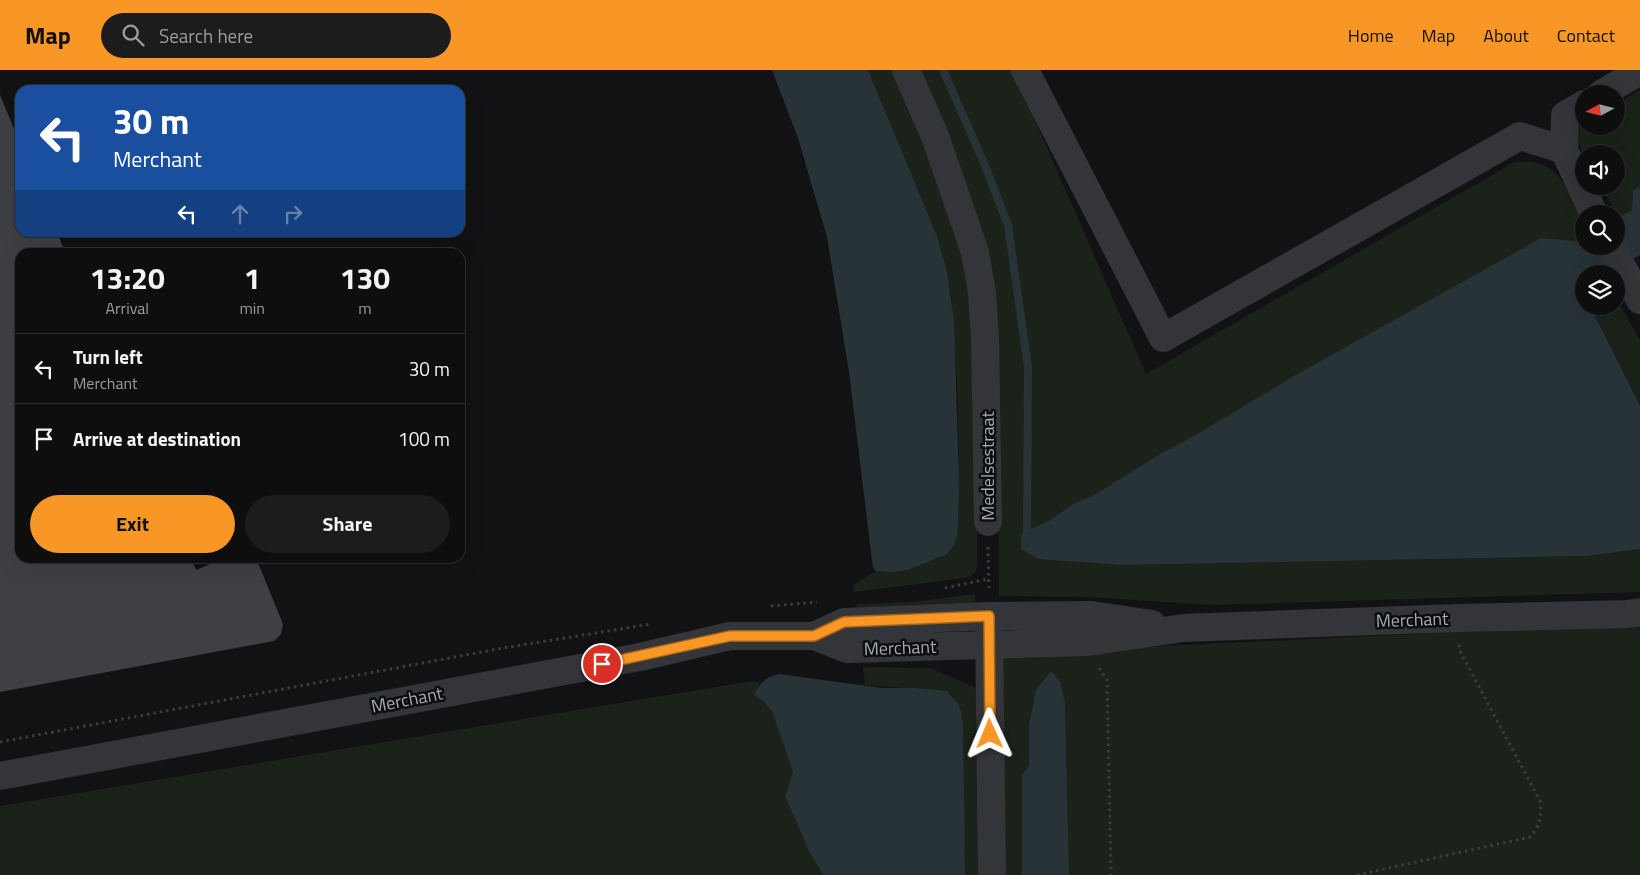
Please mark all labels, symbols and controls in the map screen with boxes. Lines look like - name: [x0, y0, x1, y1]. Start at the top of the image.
- search box: [101, 13, 451, 58]
- text: Map: [25, 17, 71, 53]
- icon: search: [119, 21, 147, 49]
- text: Search here: [159, 21, 253, 50]
- text: Home: [1348, 22, 1394, 49]
- text: Map: [1422, 22, 1455, 49]
- text: About: [1483, 22, 1529, 49]
- text: Contact: [1557, 22, 1615, 49]
- north arrow: [1575, 85, 1625, 135]
- map controls: [1575, 85, 1625, 315]
- text: 30 m: [113, 94, 189, 148]
- icon: left: [30, 105, 95, 170]
- text: Merchant: [113, 142, 202, 176]
- button: sound: [1575, 145, 1625, 195]
- icon: left: [173, 200, 201, 228]
- icon: ahead: [226, 200, 254, 228]
- icon: right: [279, 200, 307, 228]
- button: search: [1575, 205, 1625, 255]
- text: 13:20: [90, 255, 165, 301]
- text: 1: [244, 255, 261, 301]
- text: 130: [340, 255, 390, 301]
- button: layers: [1575, 265, 1625, 315]
- text: Arrival: [106, 296, 149, 320]
- text: min: [239, 296, 265, 320]
- text: m: [358, 296, 372, 320]
- text: Turn left: [73, 342, 143, 371]
- text: 30 m: [409, 354, 450, 383]
- icon: left: [30, 355, 58, 383]
- text: Merchant: [73, 371, 138, 395]
- street label: Medelsestraat: [974, 411, 1001, 521]
- text: Arrive at destination: [73, 424, 241, 453]
- text: 100 m: [398, 424, 450, 453]
- icon: arrive: [30, 425, 58, 453]
- button: Exit: [30, 495, 235, 553]
- button: Share: [245, 495, 450, 553]
- street label: Merchant: [1375, 605, 1449, 634]
- street label: Merchant: [863, 633, 937, 662]
- pin: [581, 643, 623, 685]
- icon: arrive: [588, 650, 616, 678]
- street label: Merchant: [369, 679, 446, 720]
- position arrow: [963, 707, 1015, 759]

